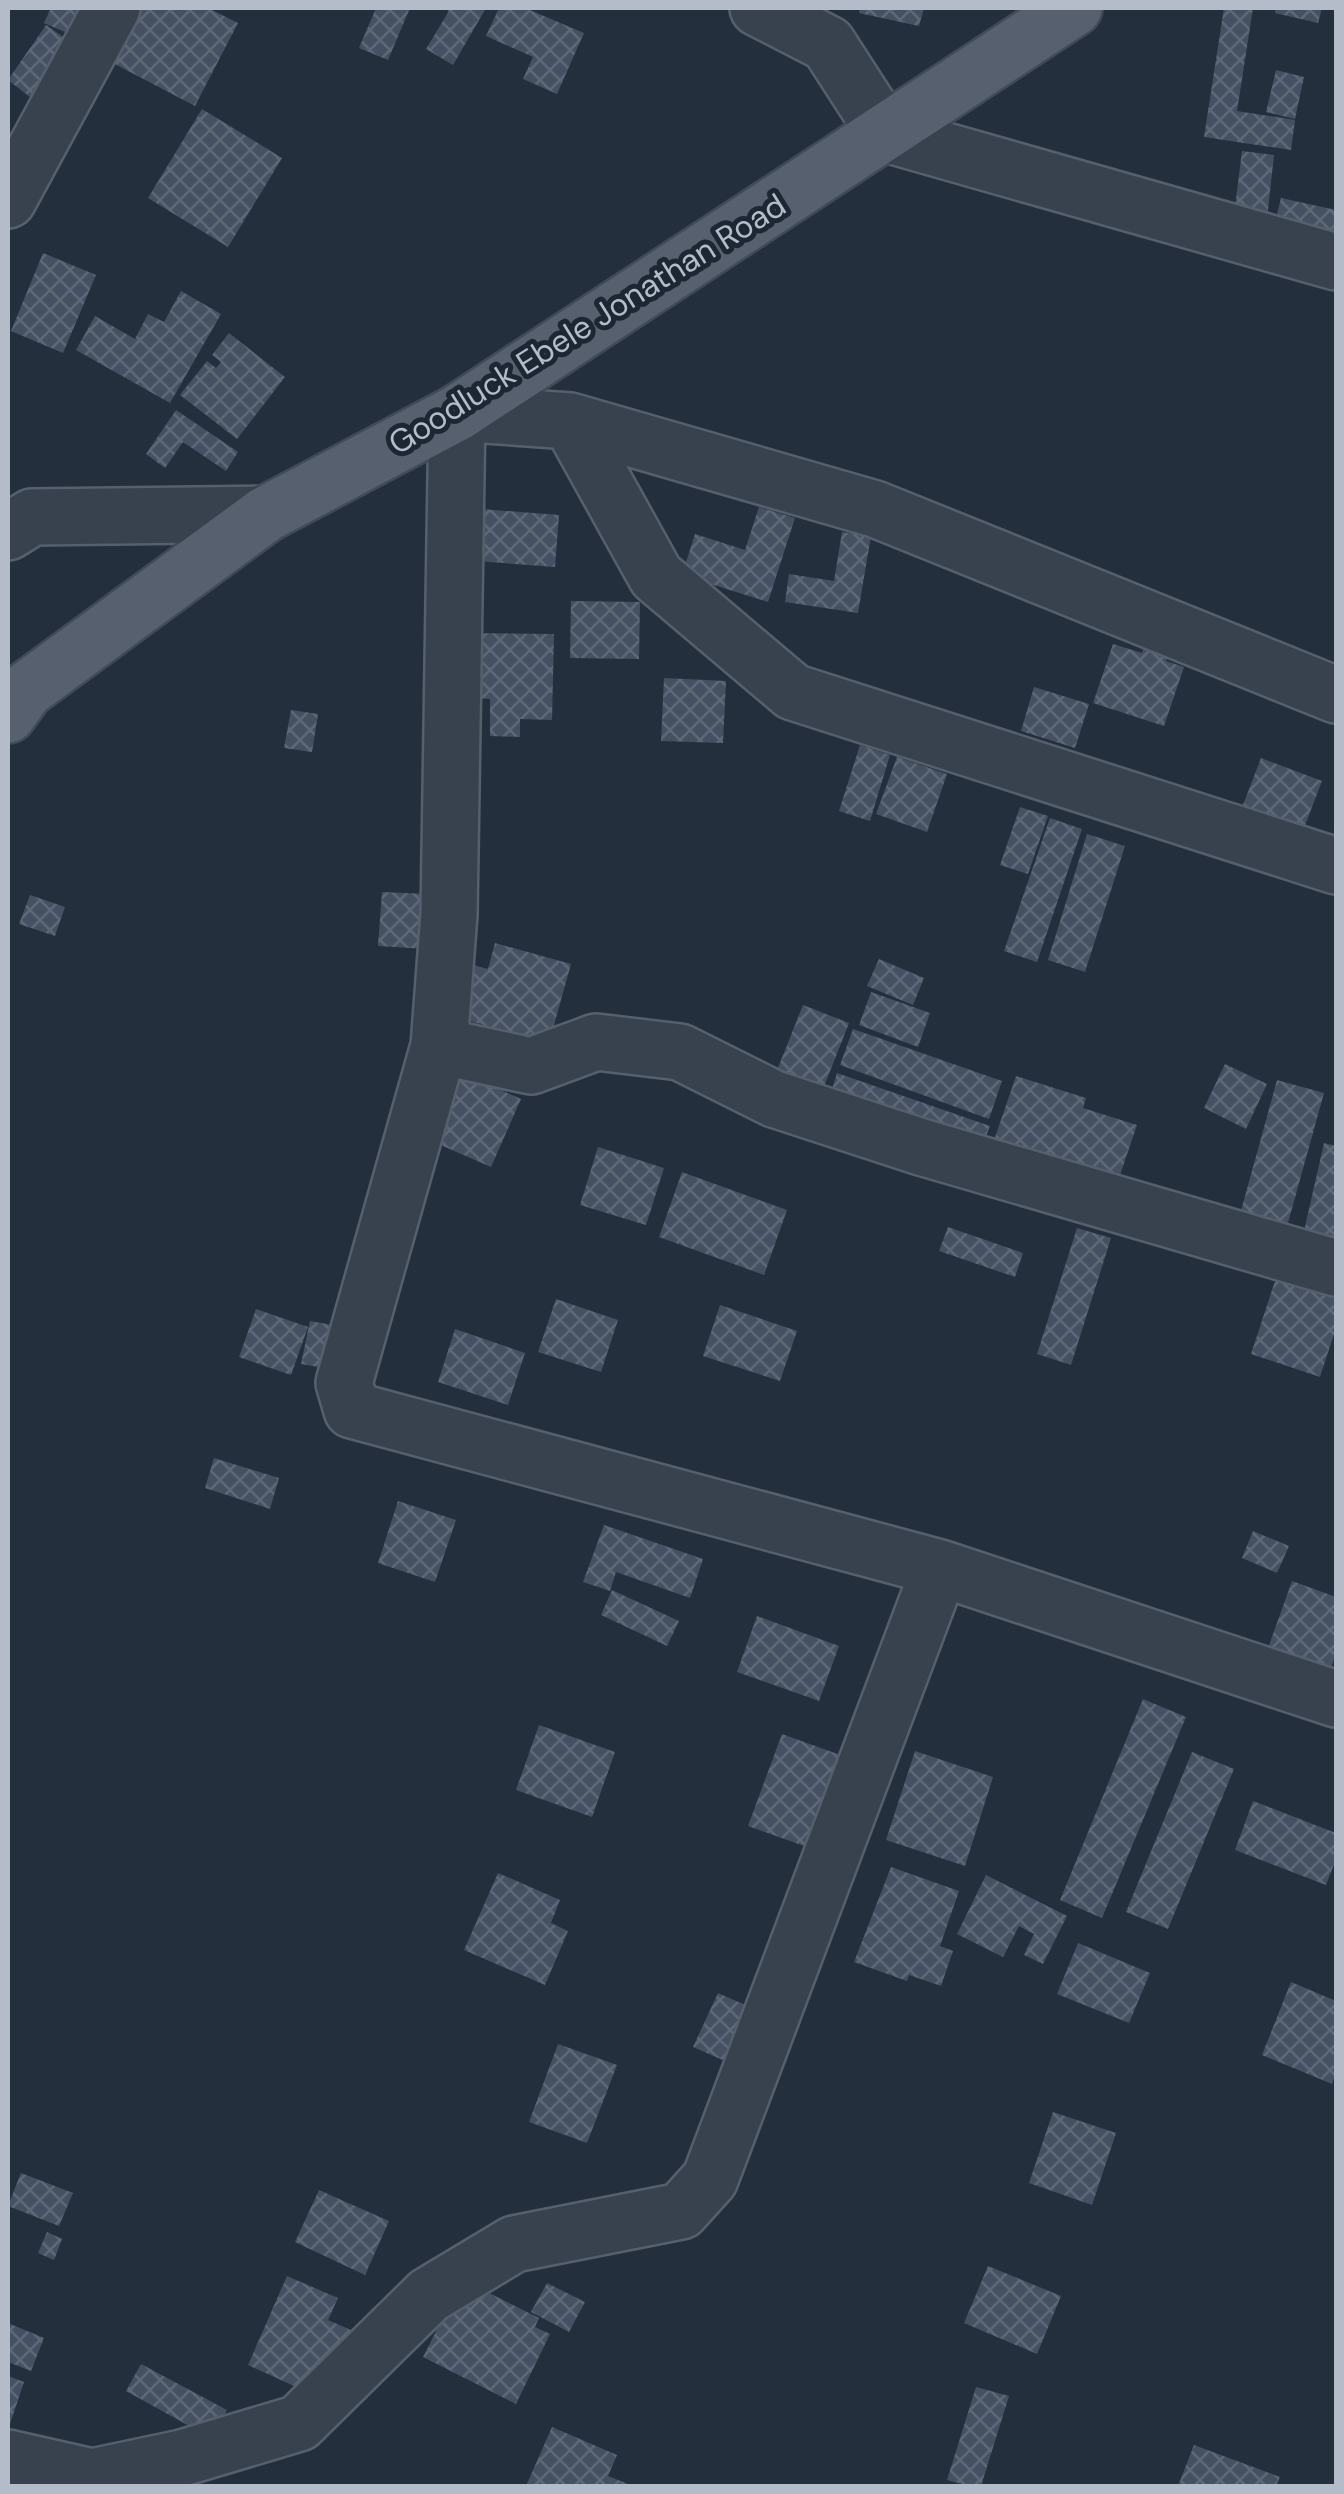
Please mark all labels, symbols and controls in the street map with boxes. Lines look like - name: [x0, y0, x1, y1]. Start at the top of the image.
- street label: Goodluck Ebele Jonathan Road: [380, 184, 794, 464]

